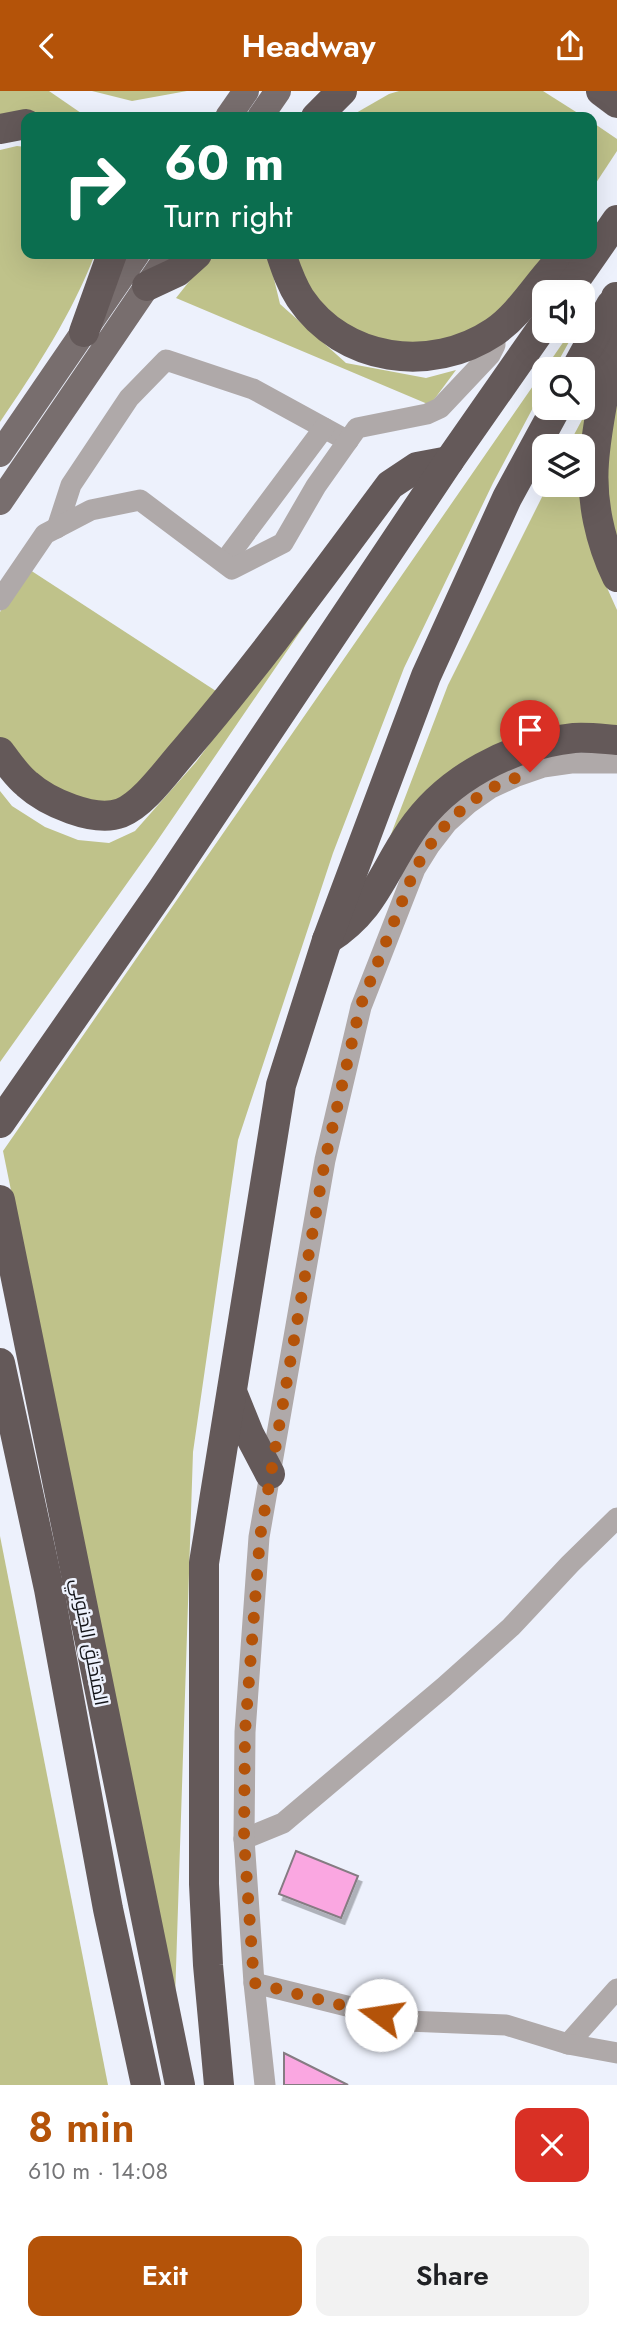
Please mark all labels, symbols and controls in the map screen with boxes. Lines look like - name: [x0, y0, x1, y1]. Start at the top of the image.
- text: Headway: [241, 23, 376, 69]
- icon: back: [28, 27, 66, 65]
- icon: share: [551, 27, 589, 65]
- text: 60 m: [164, 128, 284, 198]
- icon: right: [49, 140, 140, 231]
- text: Turn right: [164, 193, 293, 239]
- map controls: [532, 280, 595, 497]
- button: sound: [532, 280, 595, 343]
- button: search: [532, 357, 595, 420]
- button: layers: [532, 434, 595, 497]
- pin: [500, 700, 560, 772]
- icon: arrive: [511, 711, 549, 749]
- street label: المتحلق الجنوبي: [63, 1576, 115, 1708]
- position arrow: [344, 1978, 418, 2052]
- text: 8 min: [28, 2097, 135, 2158]
- button: close: [515, 2108, 589, 2182]
- text: 610 m · 14:08: [28, 2154, 168, 2188]
- button: Exit: [28, 2236, 302, 2316]
- button: Share: [316, 2236, 589, 2316]

